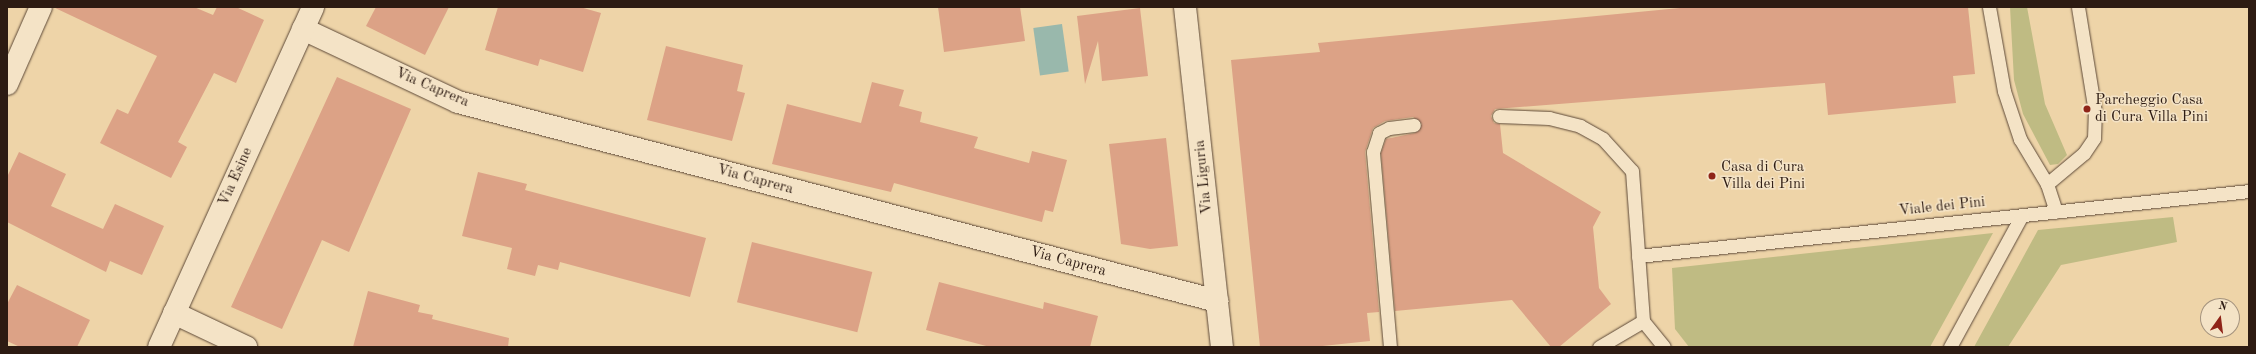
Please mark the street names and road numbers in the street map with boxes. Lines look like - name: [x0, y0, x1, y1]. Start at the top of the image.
- street label: Via Caprera: [392, 64, 472, 112]
- street label: Via Liguria: [1191, 139, 1217, 215]
- street label: Via Esine: [215, 145, 257, 209]
- street label: Via Caprera: [715, 161, 795, 199]
- street label: Viale dei Pini: [1898, 194, 1986, 220]
- street label: Via Caprera: [1028, 243, 1108, 281]

